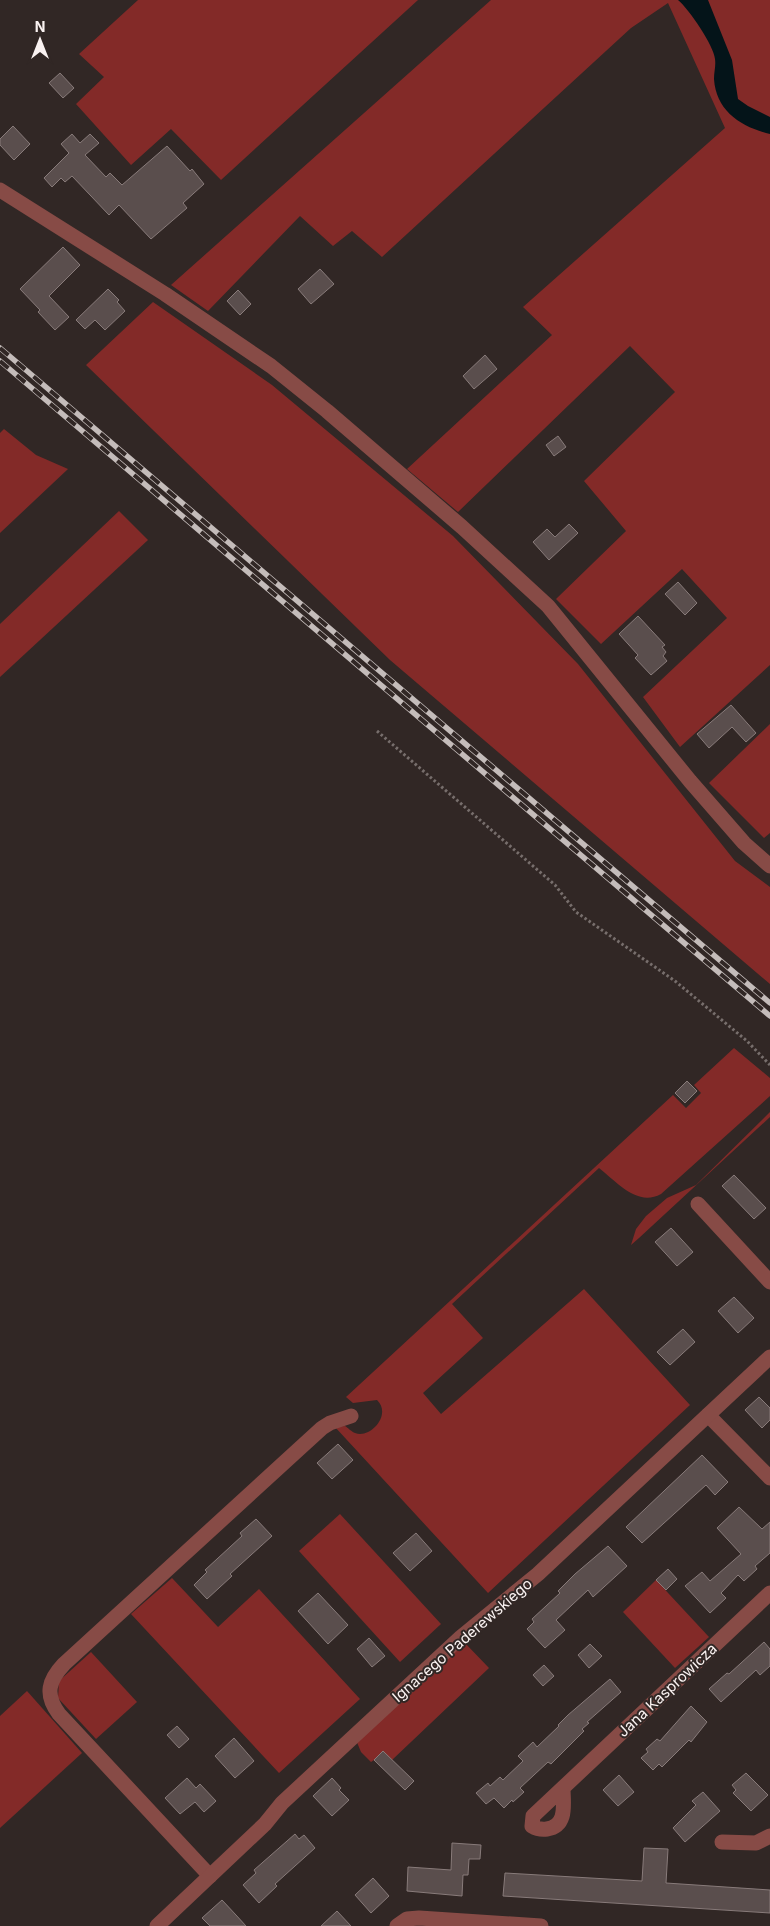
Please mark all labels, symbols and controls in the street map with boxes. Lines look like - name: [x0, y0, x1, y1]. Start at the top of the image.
- north arrow: [15, 15, 65, 65]
- text: N: [35, 18, 45, 35]
- street label: Ignacego Paderewskiego: [388, 1574, 536, 1706]
- street label: Jana Kasprowicza: [613, 1639, 721, 1741]

